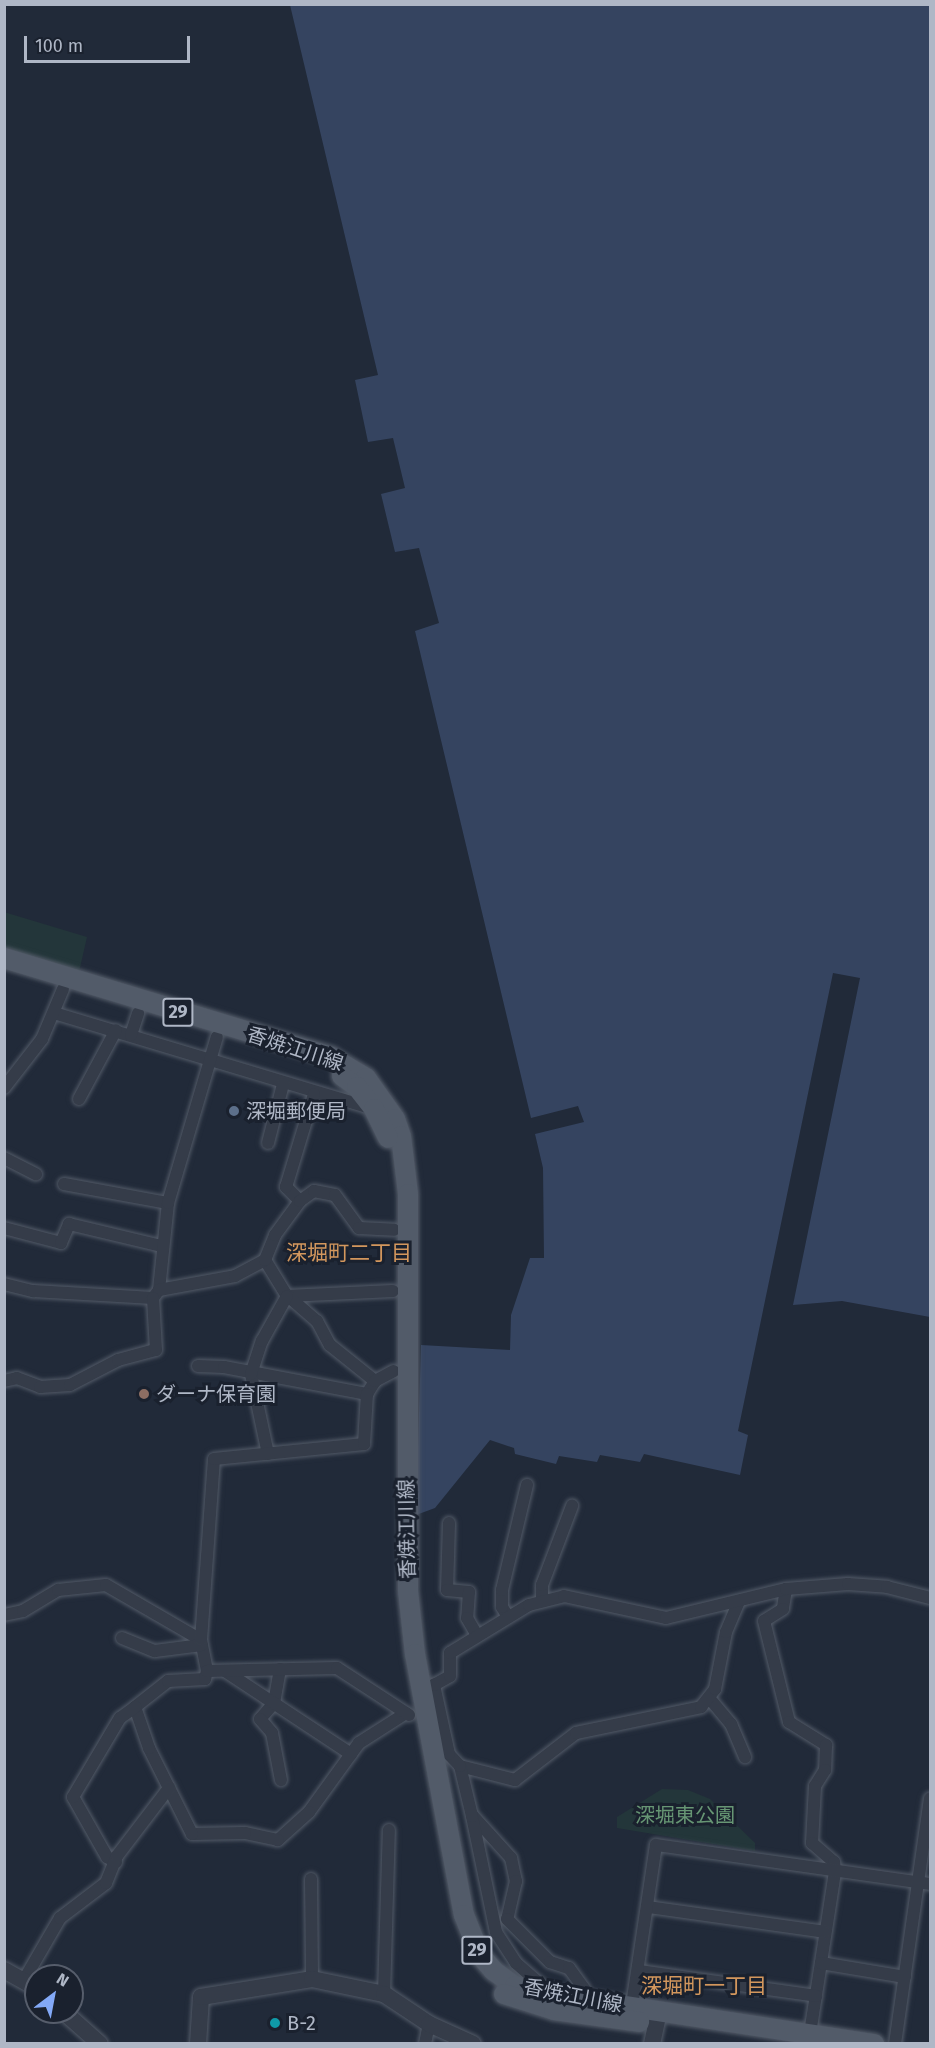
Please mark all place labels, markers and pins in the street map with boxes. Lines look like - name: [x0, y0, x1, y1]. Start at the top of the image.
- place label: 深堀郵便局: [246, 1099, 346, 1123]
- marker: 深堀郵便局: [227, 1104, 241, 1118]
- place label: ダーナ保育園: [156, 1382, 276, 1406]
- marker: ダーナ保育園: [137, 1387, 151, 1401]
- place label: B-2: [287, 2011, 316, 2035]
- marker: B-2: [268, 2016, 282, 2030]

